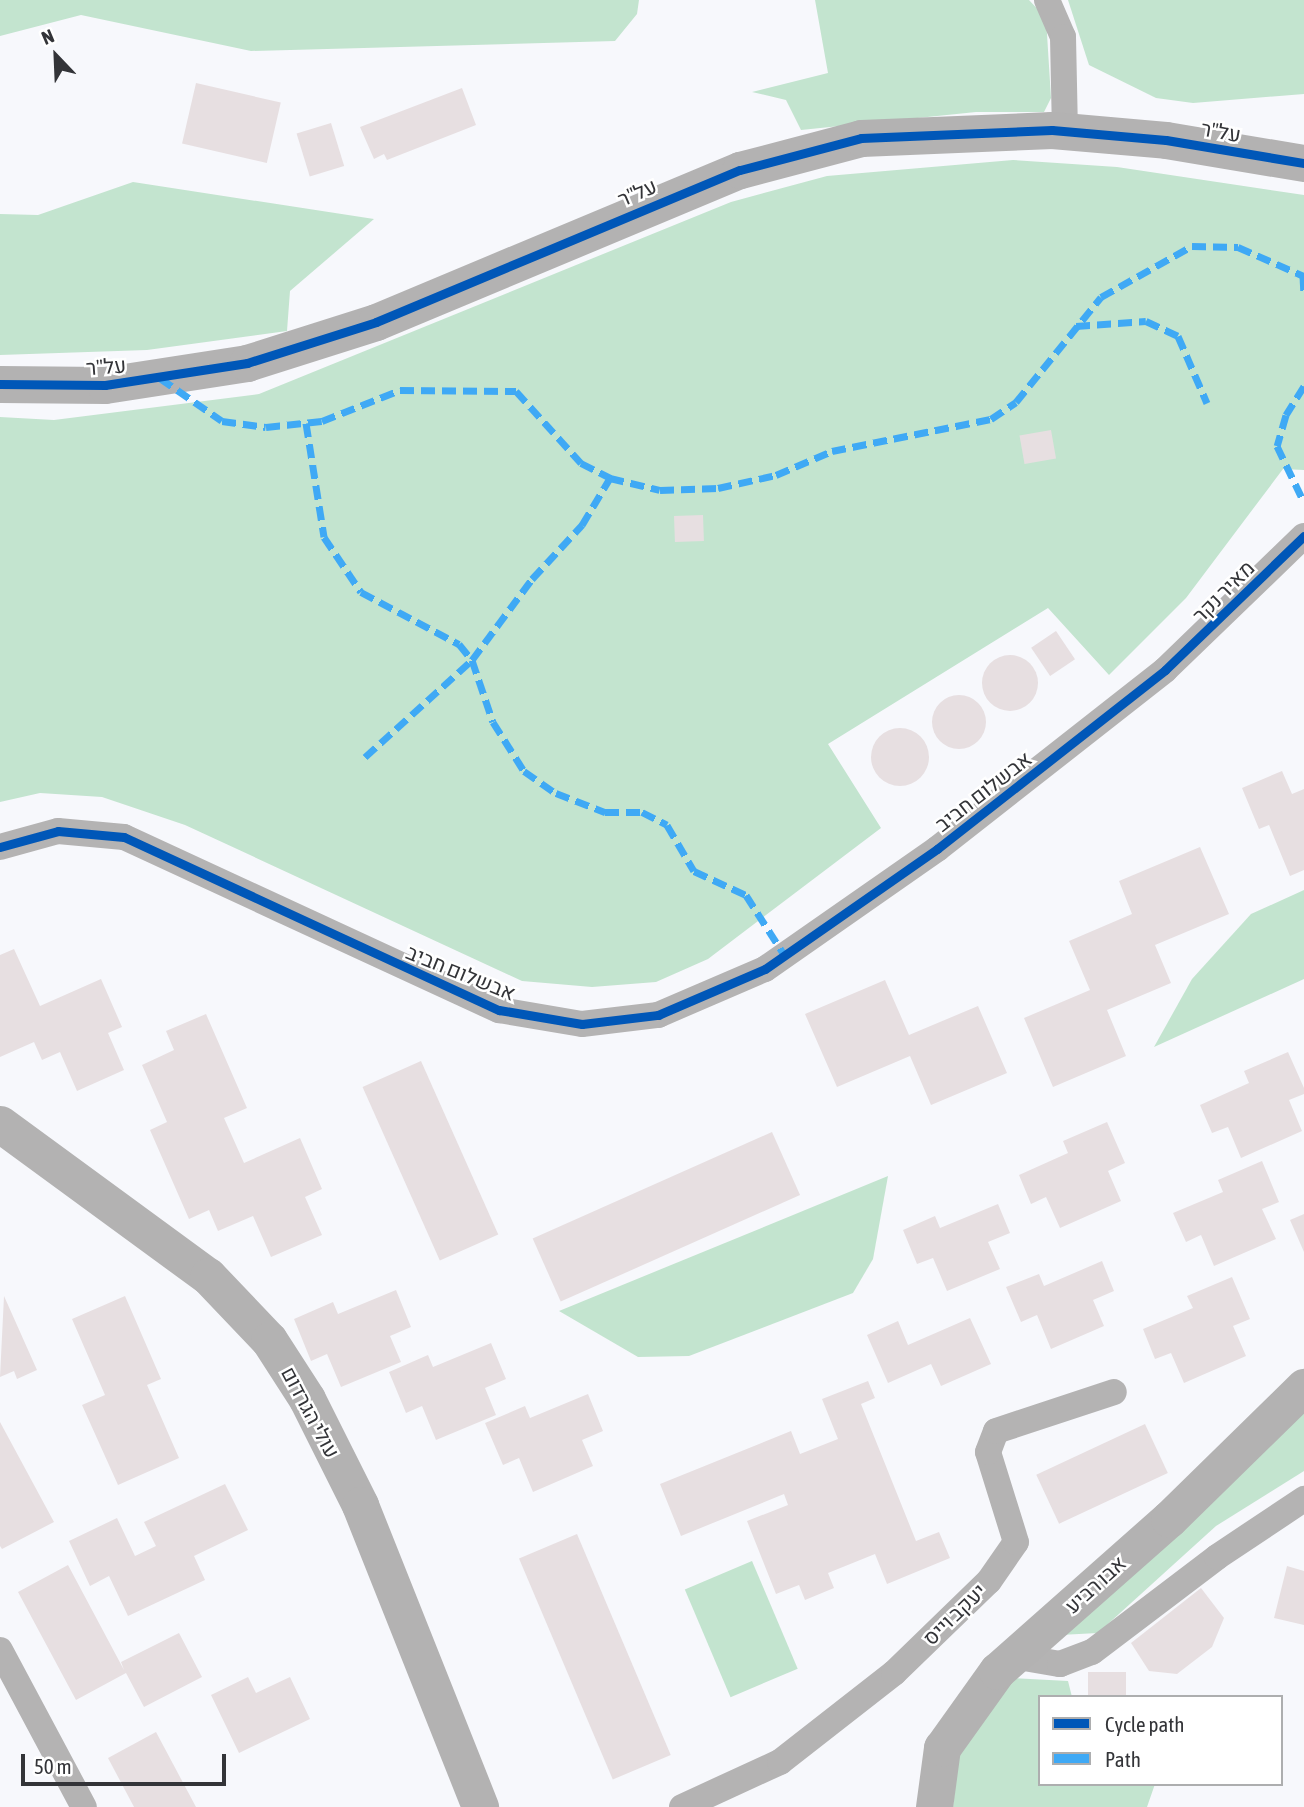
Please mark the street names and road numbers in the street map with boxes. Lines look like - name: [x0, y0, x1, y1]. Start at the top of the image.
- street label: על"ר: [1199, 115, 1243, 147]
- street label: על"ר: [614, 173, 660, 211]
- street label: על"ר: [85, 352, 127, 380]
- street label: מאיר נקר: [1187, 555, 1259, 627]
- street label: אבשלום חביב: [930, 745, 1036, 837]
- street label: אבשלום חביב: [403, 939, 519, 1005]
- street label: עולי הגרדום: [276, 1362, 346, 1462]
- street label: אבו רביע: [1059, 1550, 1131, 1618]
- street label: יעקב וייס: [917, 1578, 991, 1650]

